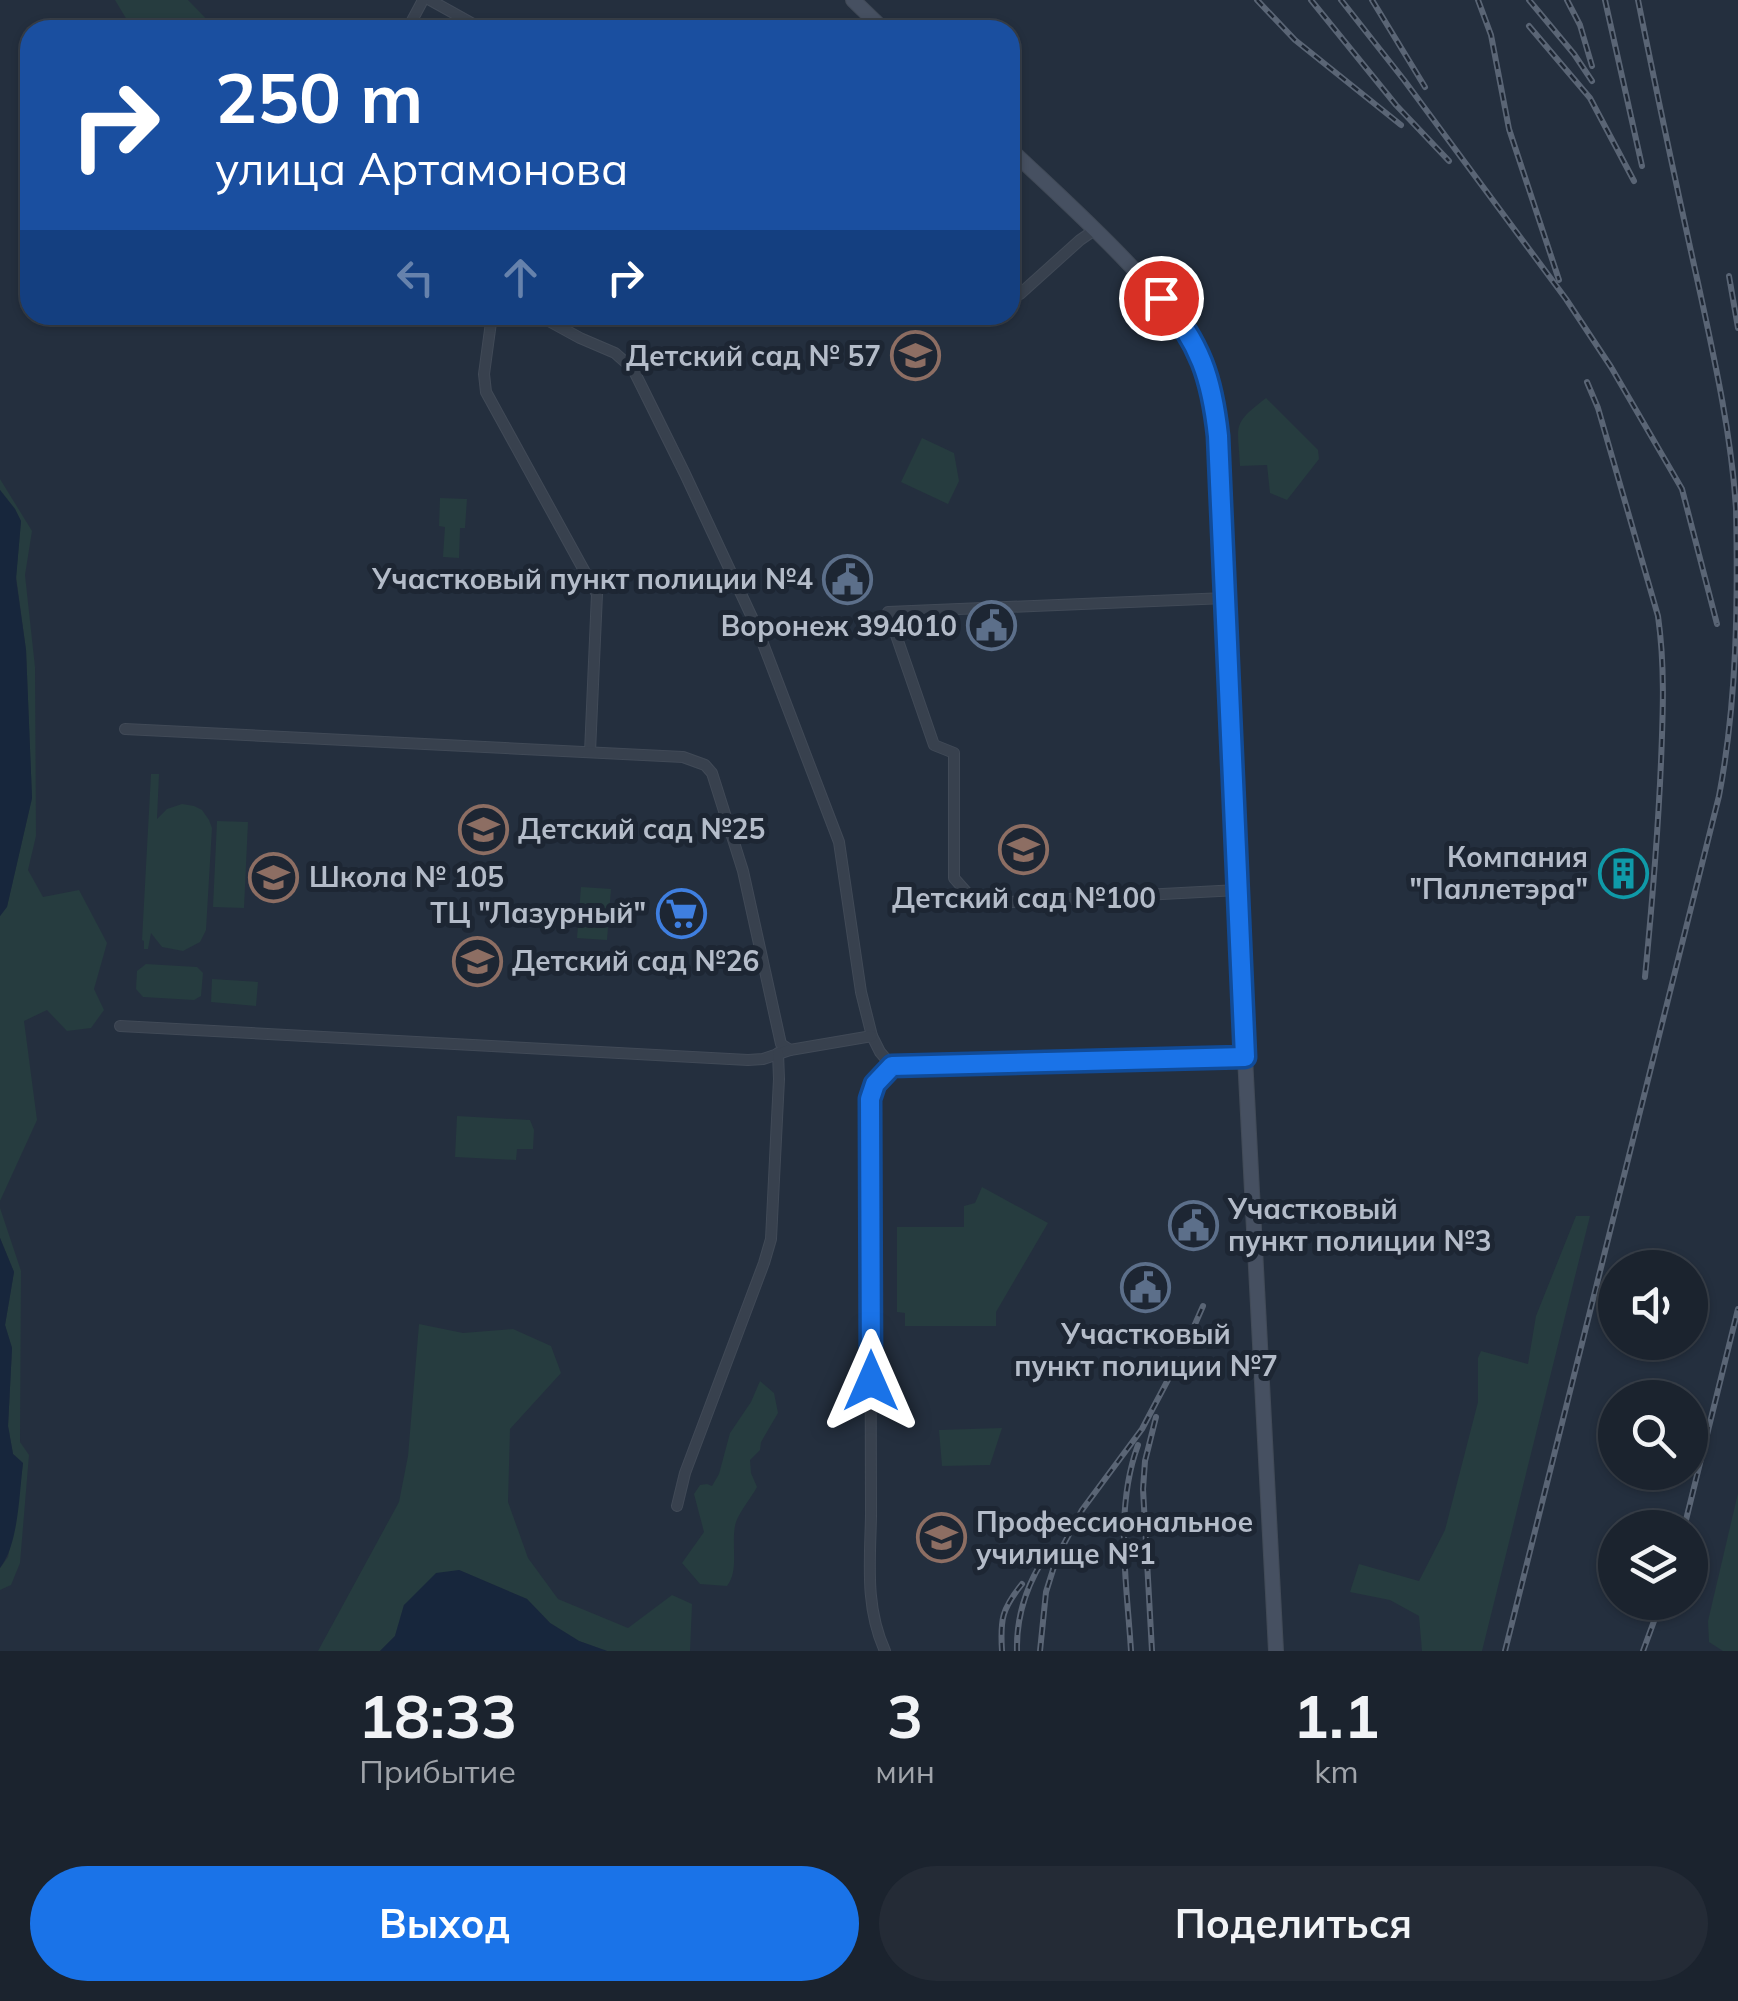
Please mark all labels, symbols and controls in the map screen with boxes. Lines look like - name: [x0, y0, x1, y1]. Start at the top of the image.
- text: 250 m: [215, 53, 423, 141]
- icon: right: [50, 60, 180, 190]
- text: улица Артамонова: [215, 140, 628, 196]
- icon: left: [388, 250, 443, 305]
- icon: ahead: [493, 250, 548, 305]
- icon: right: [598, 250, 653, 305]
- pin: [1119, 256, 1204, 341]
- icon: arrive: [1134, 271, 1189, 326]
- school or university icon: Детский сад № 57: [890, 330, 942, 382]
- place label: Детский сад № 57: [626, 338, 881, 373]
- public building icon: Участковый пункт полиции №4: [822, 553, 874, 605]
- place label: Участковый пункт полиции №4: [371, 561, 813, 596]
- public building icon: Воронеж 394010: [966, 600, 1018, 652]
- place label: Воронеж 394010: [721, 608, 957, 643]
- school or university icon: Детский сад №25: [457, 803, 509, 855]
- place label: Детский сад №25: [518, 811, 765, 846]
- school or university icon: Детский сад №100: [998, 824, 1050, 876]
- place label: Компания "Паллетэра": [1410, 839, 1588, 906]
- building icon: Компания "Паллетэра": [1597, 847, 1649, 899]
- school or university icon: Школа № 105: [248, 851, 300, 903]
- place label: Школа № 105: [309, 859, 504, 894]
- place label: Детский сад №100: [892, 880, 1156, 915]
- supermarket icon: ТЦ "Лазурный": [655, 887, 707, 939]
- place label: ТЦ "Лазурный": [430, 895, 646, 930]
- school or university icon: Детский сад №26: [451, 935, 503, 987]
- place label: Детский сад №26: [512, 943, 759, 978]
- place label: Участковый пункт полиции №3: [1227, 1191, 1491, 1258]
- public building icon: Участковый пункт полиции №3: [1167, 1199, 1219, 1251]
- map controls: [1598, 1250, 1708, 1620]
- button: sound: [1598, 1250, 1708, 1360]
- public building icon: Участковый пункт полиции №7: [1120, 1261, 1172, 1313]
- place label: Участковый пункт полиции №7: [1014, 1316, 1278, 1383]
- position arrow: [819, 1329, 923, 1433]
- button: search: [1598, 1380, 1708, 1490]
- place label: Профессиональное училище №1: [976, 1504, 1253, 1571]
- button: layers: [1598, 1510, 1708, 1620]
- school or university icon: Профессиональное училище №1: [915, 1512, 967, 1564]
- text: 18:33: [358, 1678, 517, 1753]
- text: 3: [887, 1678, 923, 1753]
- text: 1.1: [1293, 1678, 1380, 1753]
- text: Прибытие: [359, 1751, 516, 1791]
- text: мин: [875, 1751, 935, 1791]
- text: km: [1314, 1751, 1359, 1791]
- button: Выход: [30, 1866, 859, 1981]
- button: Поделиться: [879, 1866, 1708, 1981]

